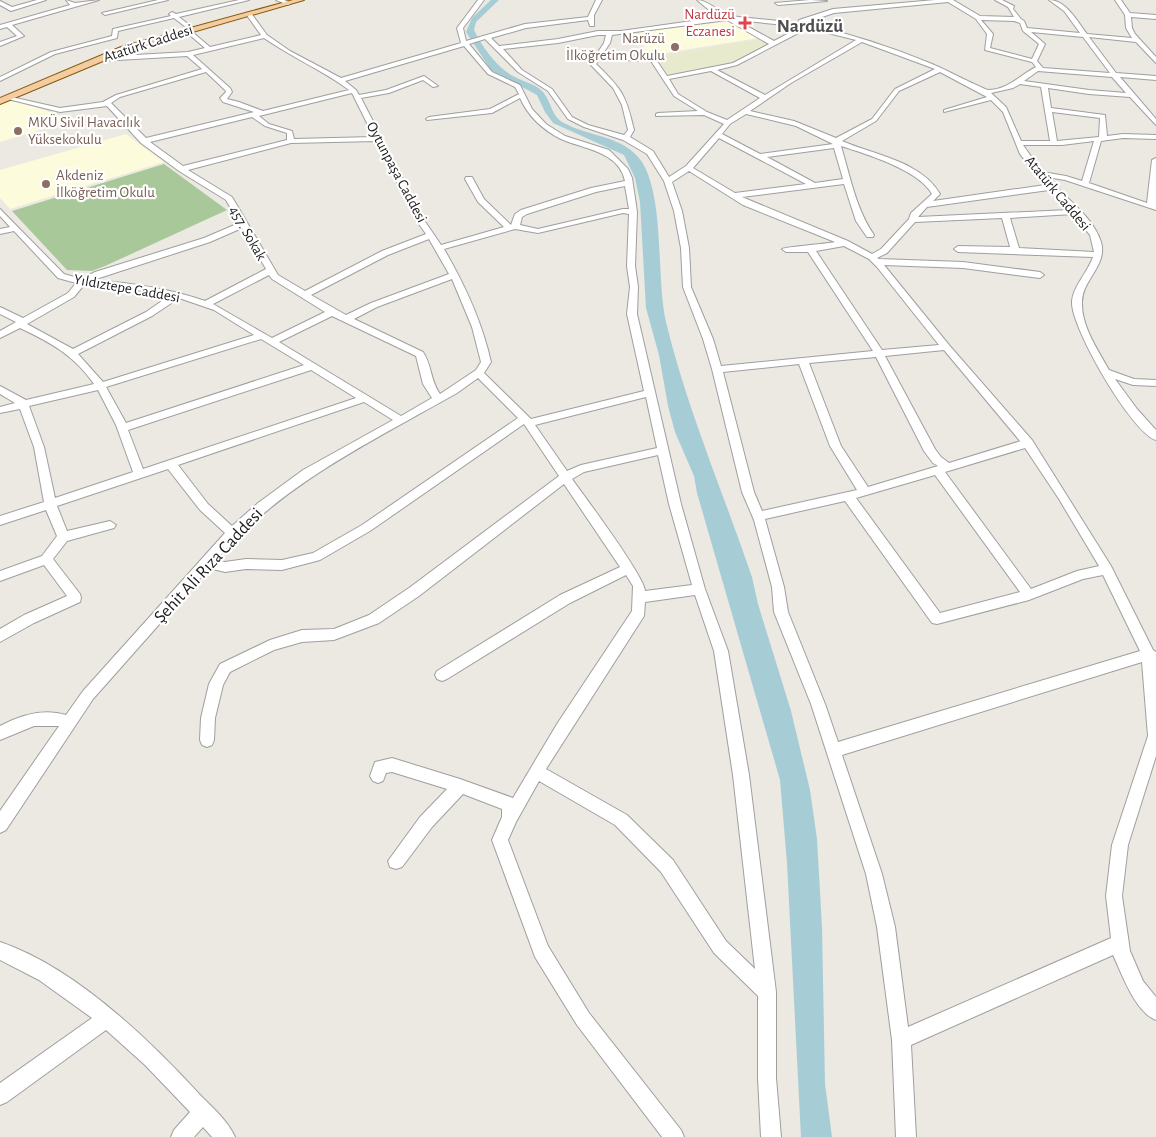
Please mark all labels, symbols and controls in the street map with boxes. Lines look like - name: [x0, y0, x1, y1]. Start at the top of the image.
- place label: Nardüzü Eczanesi: [684, 7, 735, 39]
- marker: Nardüzü Eczanesi: [739, 17, 751, 29]
- district label: Nardüzü: [777, 17, 843, 36]
- street label: Atatürk Caddesi: [102, 22, 195, 65]
- place label: Narüzü İlköğretim Okulu: [566, 31, 665, 63]
- marker: Narüzü İlköğretim Okulu: [669, 41, 681, 53]
- place label: MKÜ Sivil Havacılık Yüksekokulu: [28, 113, 140, 147]
- street label: Oytunpaşa Caddesi: [364, 119, 429, 225]
- marker: MKÜ Sivil Havacılık Yüksekokulu: [12, 125, 24, 137]
- street label: Atatürk Caddesi: [1022, 153, 1093, 234]
- place label: Akdeniz İlköğretim Okulu: [56, 168, 155, 200]
- marker: Akdeniz İlköğretim Okulu: [40, 178, 52, 190]
- street label: 457. Sokak: [226, 203, 269, 263]
- street label: Yıldıztepe Caddesi: [73, 272, 181, 305]
- street label: Şehit Ali Rıza Caddesi: [151, 505, 266, 627]

